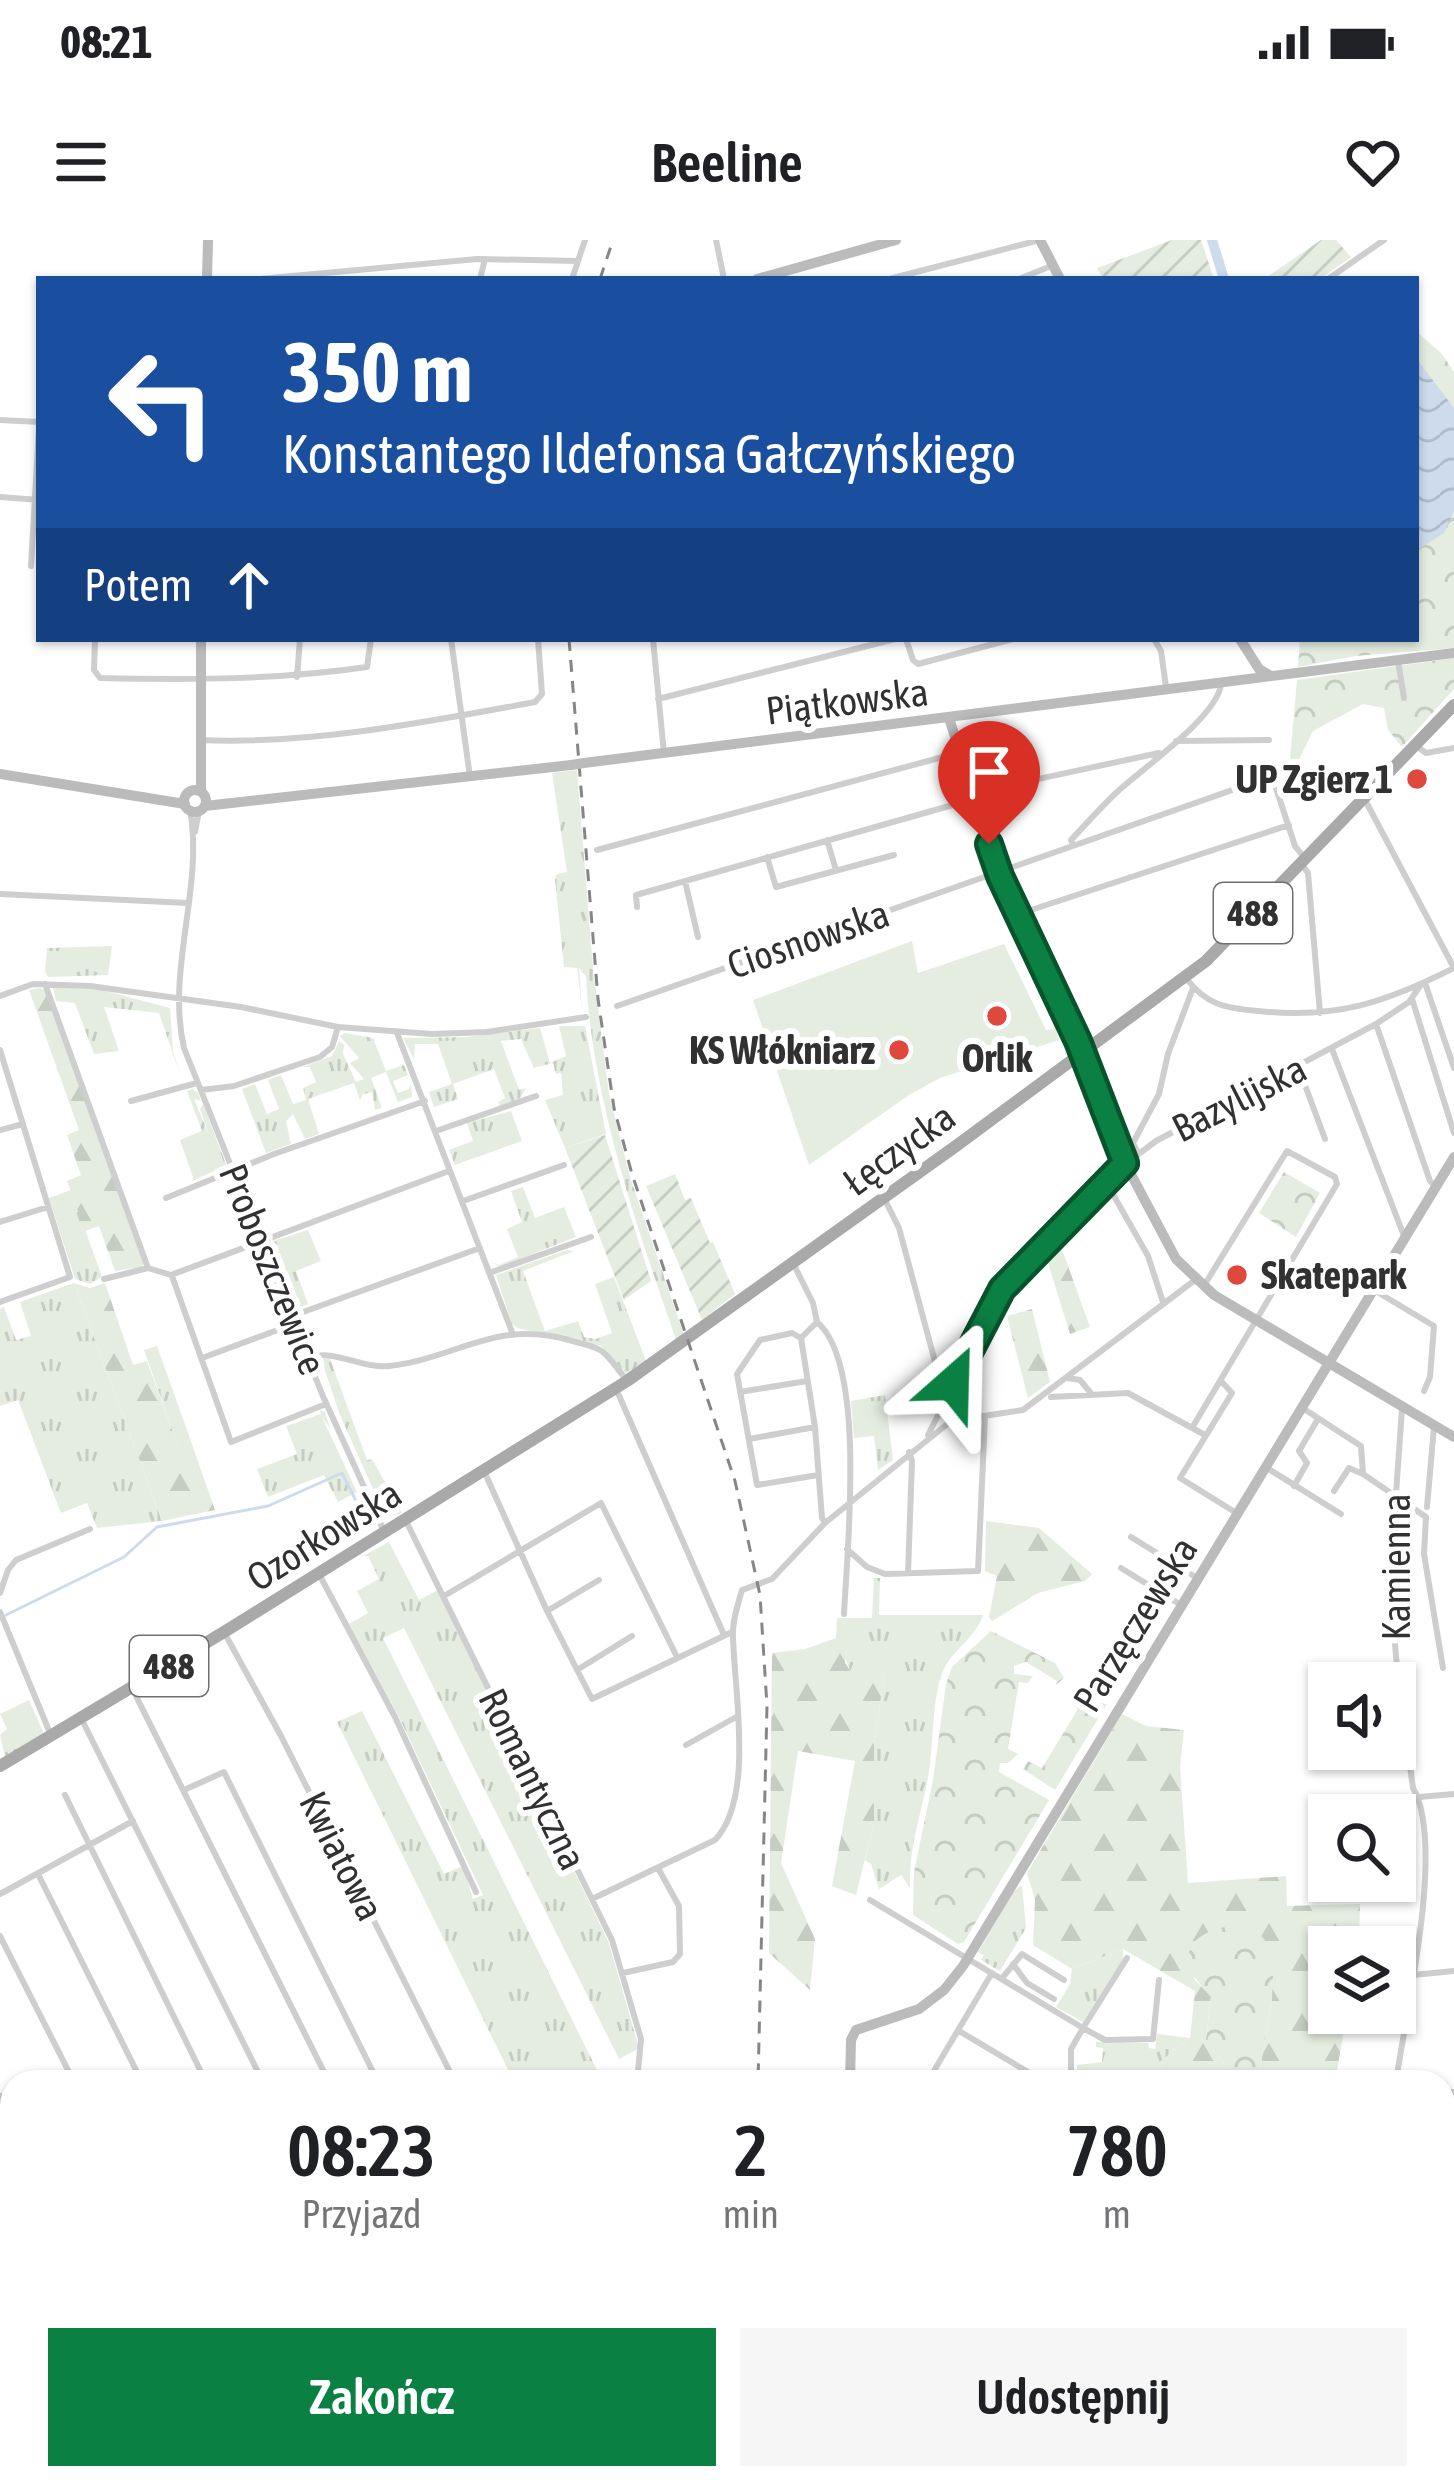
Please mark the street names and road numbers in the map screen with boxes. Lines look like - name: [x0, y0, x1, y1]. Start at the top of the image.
- street label: Piątkowska: [763, 669, 931, 733]
- road number: 488: [1214, 883, 1292, 943]
- street label: Ciosnowska: [721, 891, 895, 987]
- street label: Bazylijska: [1165, 1046, 1313, 1150]
- street label: Łęczycka: [835, 1094, 963, 1204]
- street label: Proboszczewice: [211, 1157, 335, 1381]
- street label: Ozorkowska: [239, 1471, 409, 1599]
- street label: Kamienna: [1374, 1493, 1418, 1641]
- street label: Parzęczewska: [1064, 1529, 1206, 1719]
- road number: 488: [130, 1636, 208, 1696]
- street label: Romantyczna: [470, 1682, 596, 1876]
- street label: Kwiatowa: [291, 1784, 393, 1928]

